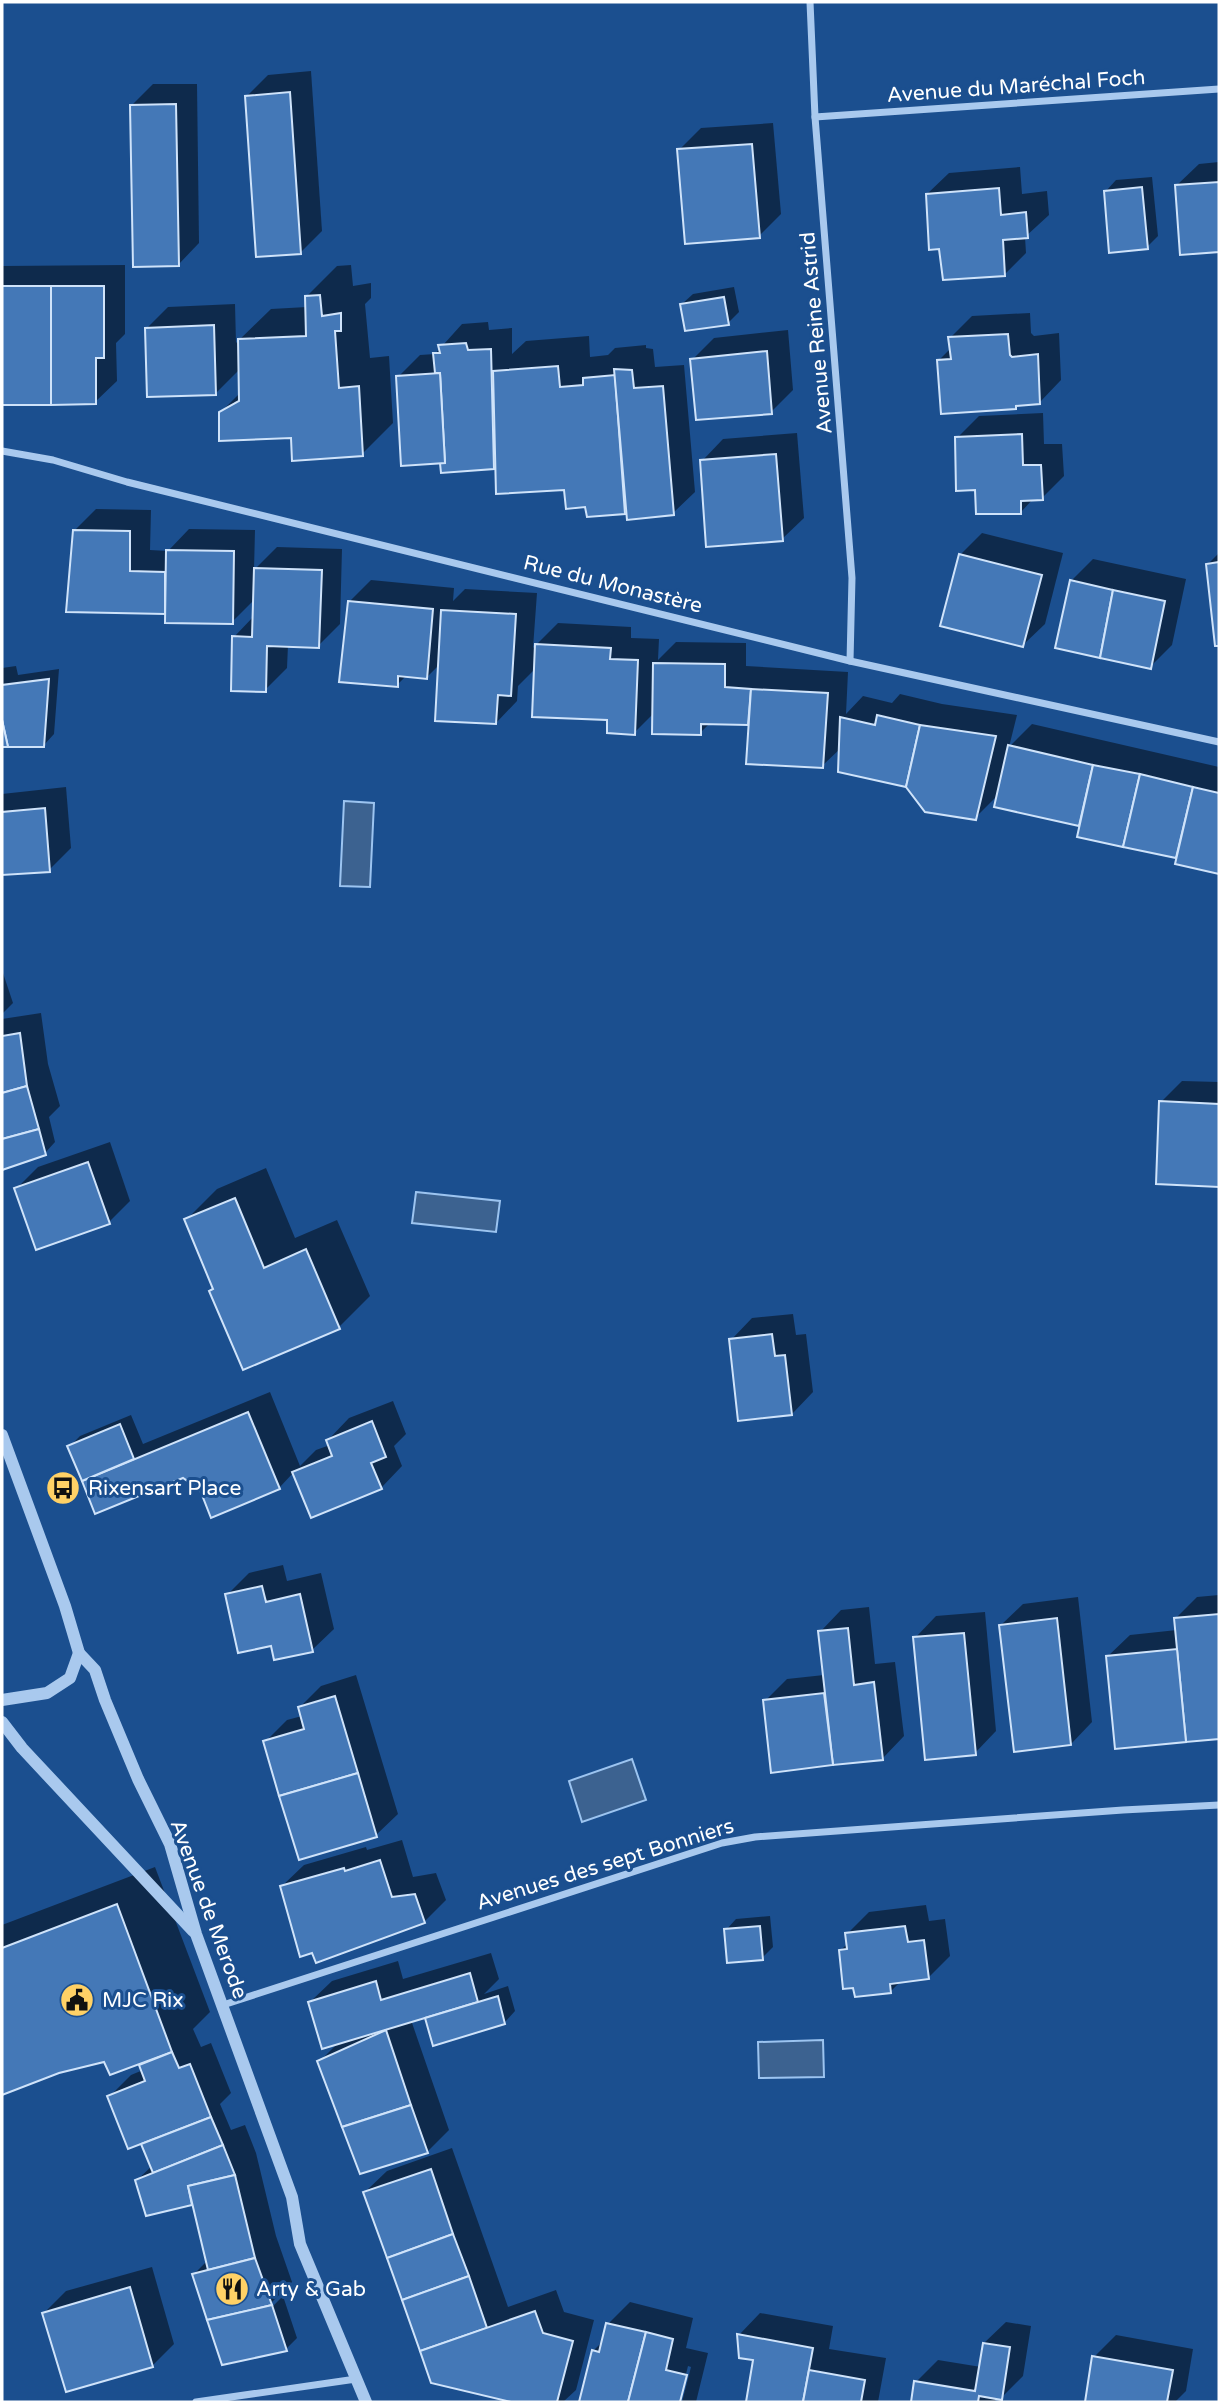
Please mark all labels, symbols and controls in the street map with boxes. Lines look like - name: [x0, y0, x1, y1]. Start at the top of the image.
- street label: Avenue du Maréchal Foch: [886, 65, 1146, 108]
- street label: Avenue Reine Astrid: [795, 231, 838, 435]
- street label: Rue du Monastère: [521, 550, 705, 619]
- bus stop icon: Rixensart Place: [44, 1469, 82, 1507]
- place label: Rixensart Place: [88, 1476, 241, 1501]
- street label: Avenues des sept Bonniers: [473, 1813, 737, 1916]
- street label: Avenue de Merode: [165, 1816, 253, 2002]
- public building icon: MJC Rix: [58, 1981, 96, 2019]
- place label: MJC Rix: [102, 1988, 184, 2013]
- restaurant icon: Arty & Gab: [213, 2270, 251, 2308]
- place label: Arty & Gab: [256, 2277, 366, 2302]

